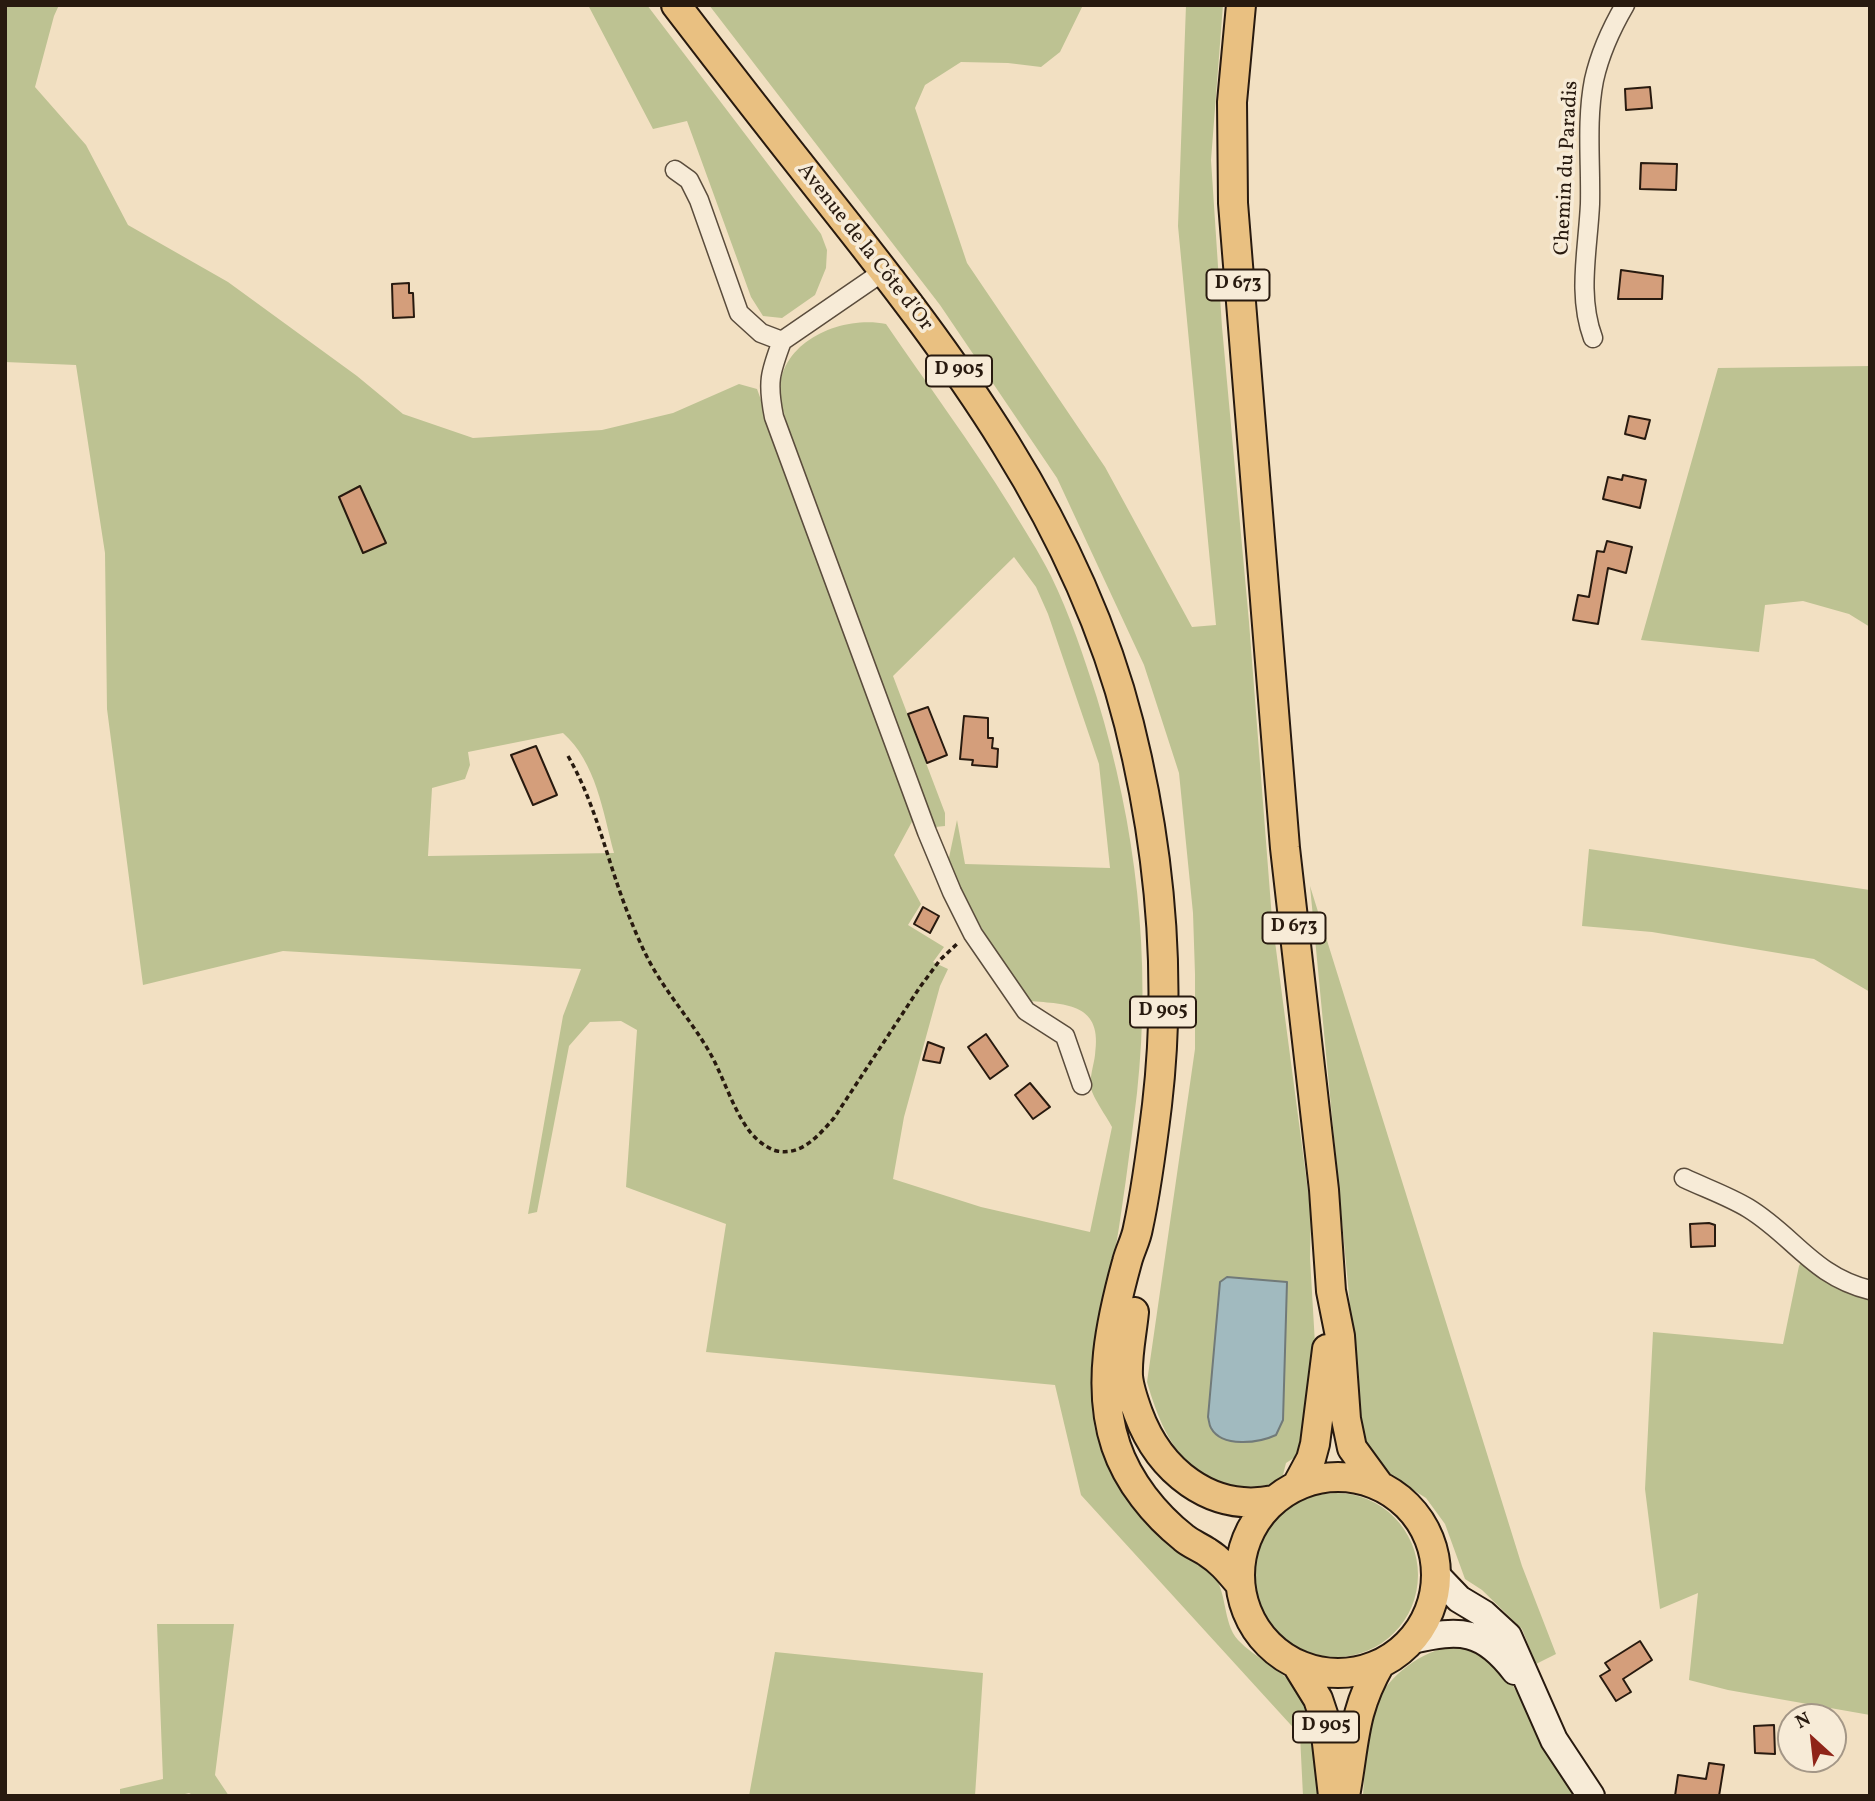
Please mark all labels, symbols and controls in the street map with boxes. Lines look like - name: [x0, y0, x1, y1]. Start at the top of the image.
- street label: Chemin du Paradis: [1551, 80, 1585, 256]
- street label: Avenue de la Côte d'Or: [791, 159, 937, 337]
- road number: D 673: [1206, 270, 1270, 300]
- road number: D 905: [926, 356, 992, 386]
- road number: D 673: [1262, 912, 1326, 944]
- road number: D 905: [1130, 996, 1196, 1028]
- north arrow: [1777, 1703, 1847, 1773]
- text: N: [1791, 1706, 1815, 1736]
- road number: D 905: [1293, 1712, 1359, 1742]

